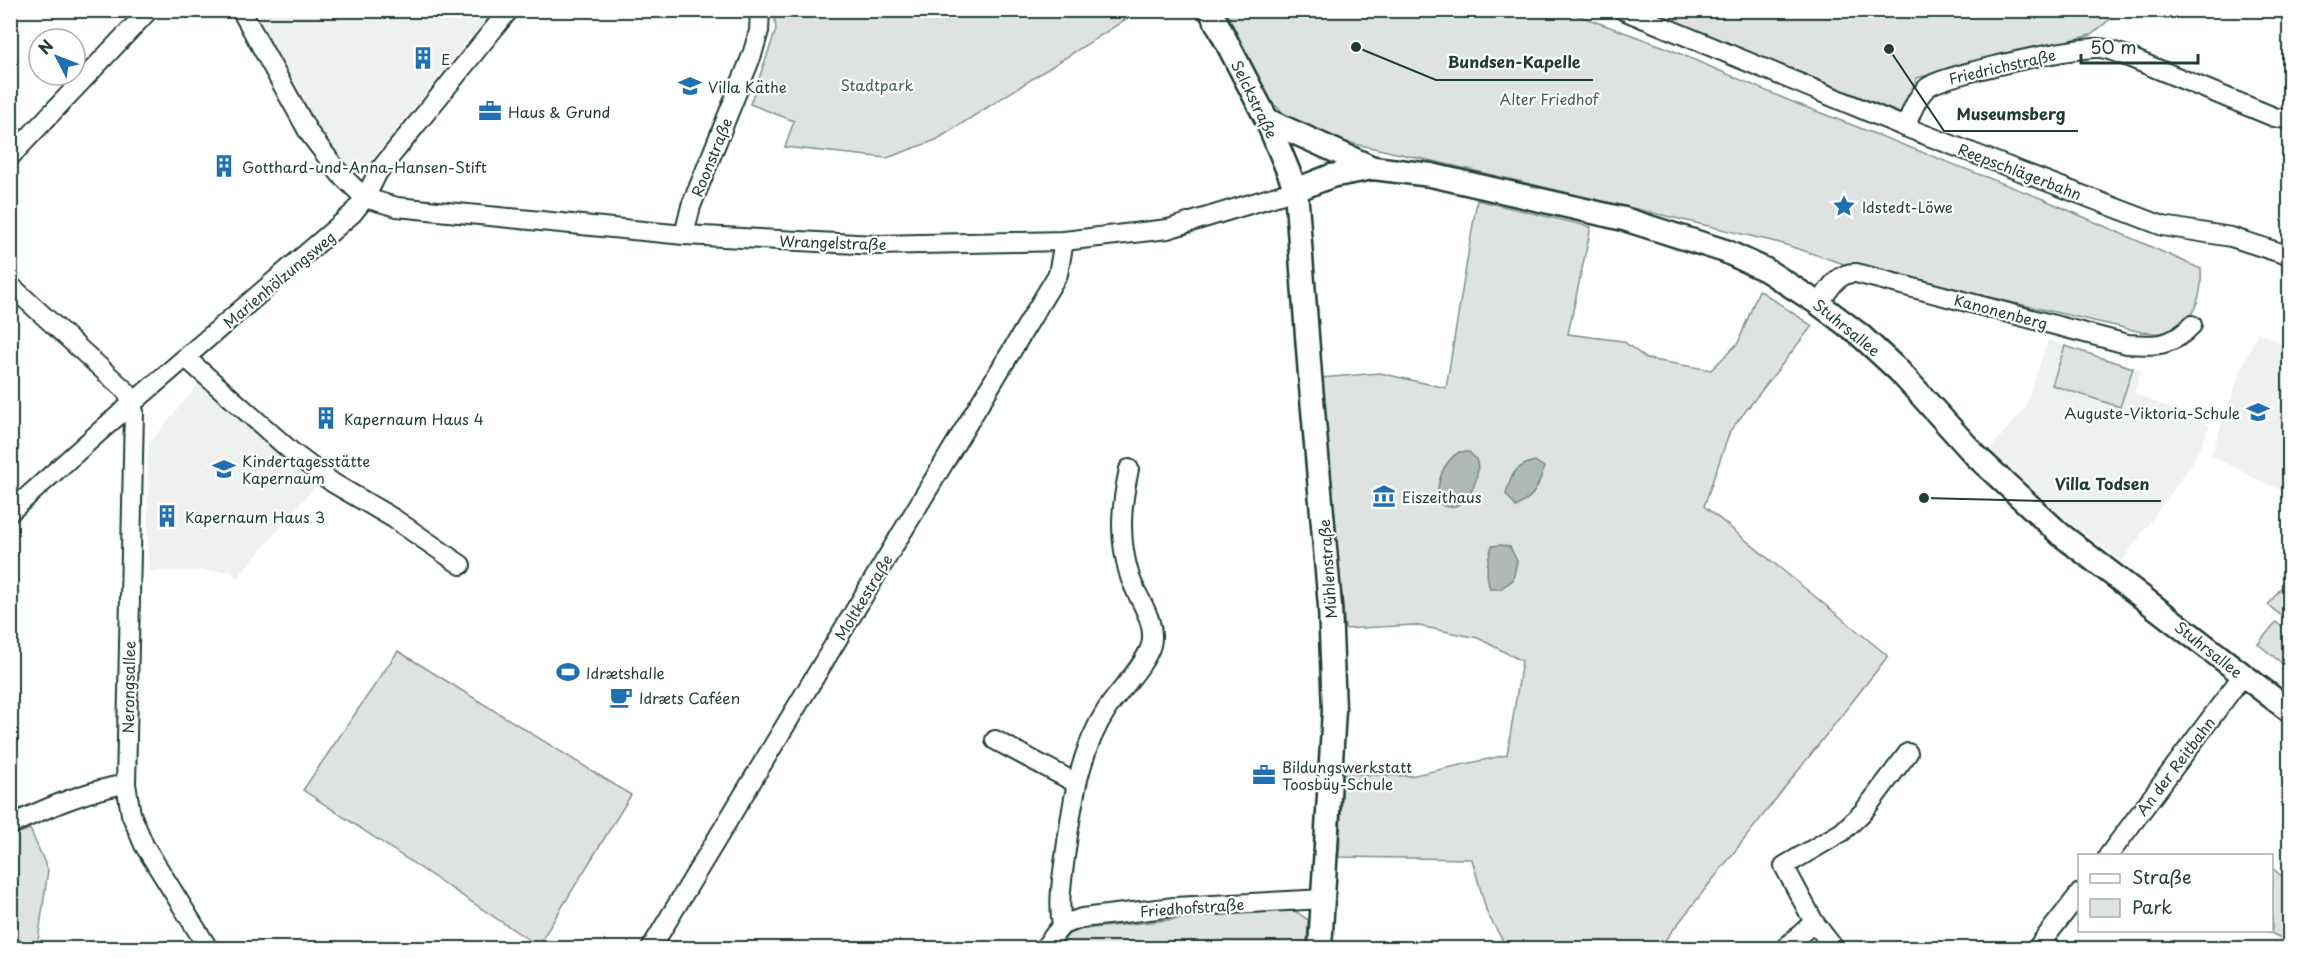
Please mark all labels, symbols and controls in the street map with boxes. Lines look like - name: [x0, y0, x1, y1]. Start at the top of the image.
- north arrow: [27, 27, 87, 87]
- scale bar: [2081, 27, 2198, 65]
- text: 50 m: [2090, 33, 2137, 60]
- text: N: [32, 34, 58, 59]
- street label: Friedrichstraße: [1946, 42, 2058, 90]
- building icon: E: [410, 45, 436, 71]
- callout: Bundsen-Kapelle: [1436, 46, 1593, 80]
- place label: E: [441, 47, 450, 70]
- text: Bundsen-Kapelle: [1447, 49, 1581, 73]
- street label: Selckstraße: [1226, 56, 1284, 142]
- school or university icon: Villa Käthe: [677, 73, 703, 99]
- park label: Stadtpark: [840, 73, 914, 96]
- place label: Villa Käthe: [708, 75, 787, 98]
- park label: Alter Friedhof: [1499, 87, 1600, 110]
- callout: Museumsberg: [1944, 97, 2078, 131]
- office icon: Haus & Grund: [477, 98, 503, 124]
- place label: Haus & Grund: [508, 100, 610, 123]
- text: Museumsberg: [1956, 101, 2066, 125]
- street label: Roonstraße: [685, 114, 737, 200]
- street label: Reepschlägerbahn: [1955, 137, 2085, 205]
- building icon: Gotthard-und-Anna-Hansen-Stift: [211, 153, 237, 179]
- place label: Gotthard-und-Anna-Hansen-Stift: [242, 155, 487, 178]
- place icon: Idstedt-Löwe: [1831, 193, 1857, 219]
- place label: Idstedt-Löwe: [1862, 195, 1953, 218]
- street label: Marienhölzungsweg: [218, 225, 340, 333]
- street label: Wrangelstraße: [779, 229, 887, 255]
- street label: Kanonenberg: [1952, 288, 2050, 334]
- street label: Stuhrsallee: [1808, 293, 1886, 361]
- school or university icon: Auguste-Viktoria-Schule: [2245, 399, 2271, 425]
- place label: Auguste-Viktoria-Schule: [2064, 401, 2240, 424]
- building icon: Kapernaum Haus 4: [313, 405, 339, 431]
- place label: Kapernaum Haus 4: [344, 407, 484, 430]
- place label: Kindertagesstätte Kapernaum: [242, 449, 370, 489]
- school or university icon: Kindertagesstätte Kapernaum: [211, 456, 237, 482]
- callout: Villa Todsen: [2042, 467, 2161, 501]
- text: Villa Todsen: [2055, 471, 2149, 495]
- museum icon: Eiszeithaus: [1371, 483, 1397, 509]
- place label: Eiszeithaus: [1402, 485, 1482, 508]
- building icon: Kapernaum Haus 3: [154, 503, 180, 529]
- place label: Kapernaum Haus 3: [185, 505, 325, 528]
- street label: Mühlenstraße: [1312, 518, 1342, 620]
- street label: Moltkestraße: [828, 550, 898, 644]
- street label: Stuhrsallee: [2170, 615, 2248, 683]
- street label: Nerongsallee: [116, 640, 140, 734]
- sports icon: Idrætshalle: [555, 659, 581, 685]
- place label: Idrætshalle: [586, 661, 665, 684]
- cafe icon: Idræts Caféen: [608, 684, 634, 710]
- place label: Idræts Caféen: [639, 686, 740, 709]
- street label: An der Reitbahn: [2130, 712, 2220, 820]
- place label: Bildungswerkstatt Toosbüy-Schule: [1282, 755, 1412, 795]
- office icon: Bildungswerkstatt Toosbüy-Schule: [1251, 762, 1277, 788]
- legend: [2078, 854, 2273, 932]
- text: Straße: [2132, 863, 2192, 890]
- street label: Friedhofstraße: [1139, 892, 1245, 922]
- text: Park: [2132, 893, 2172, 920]

